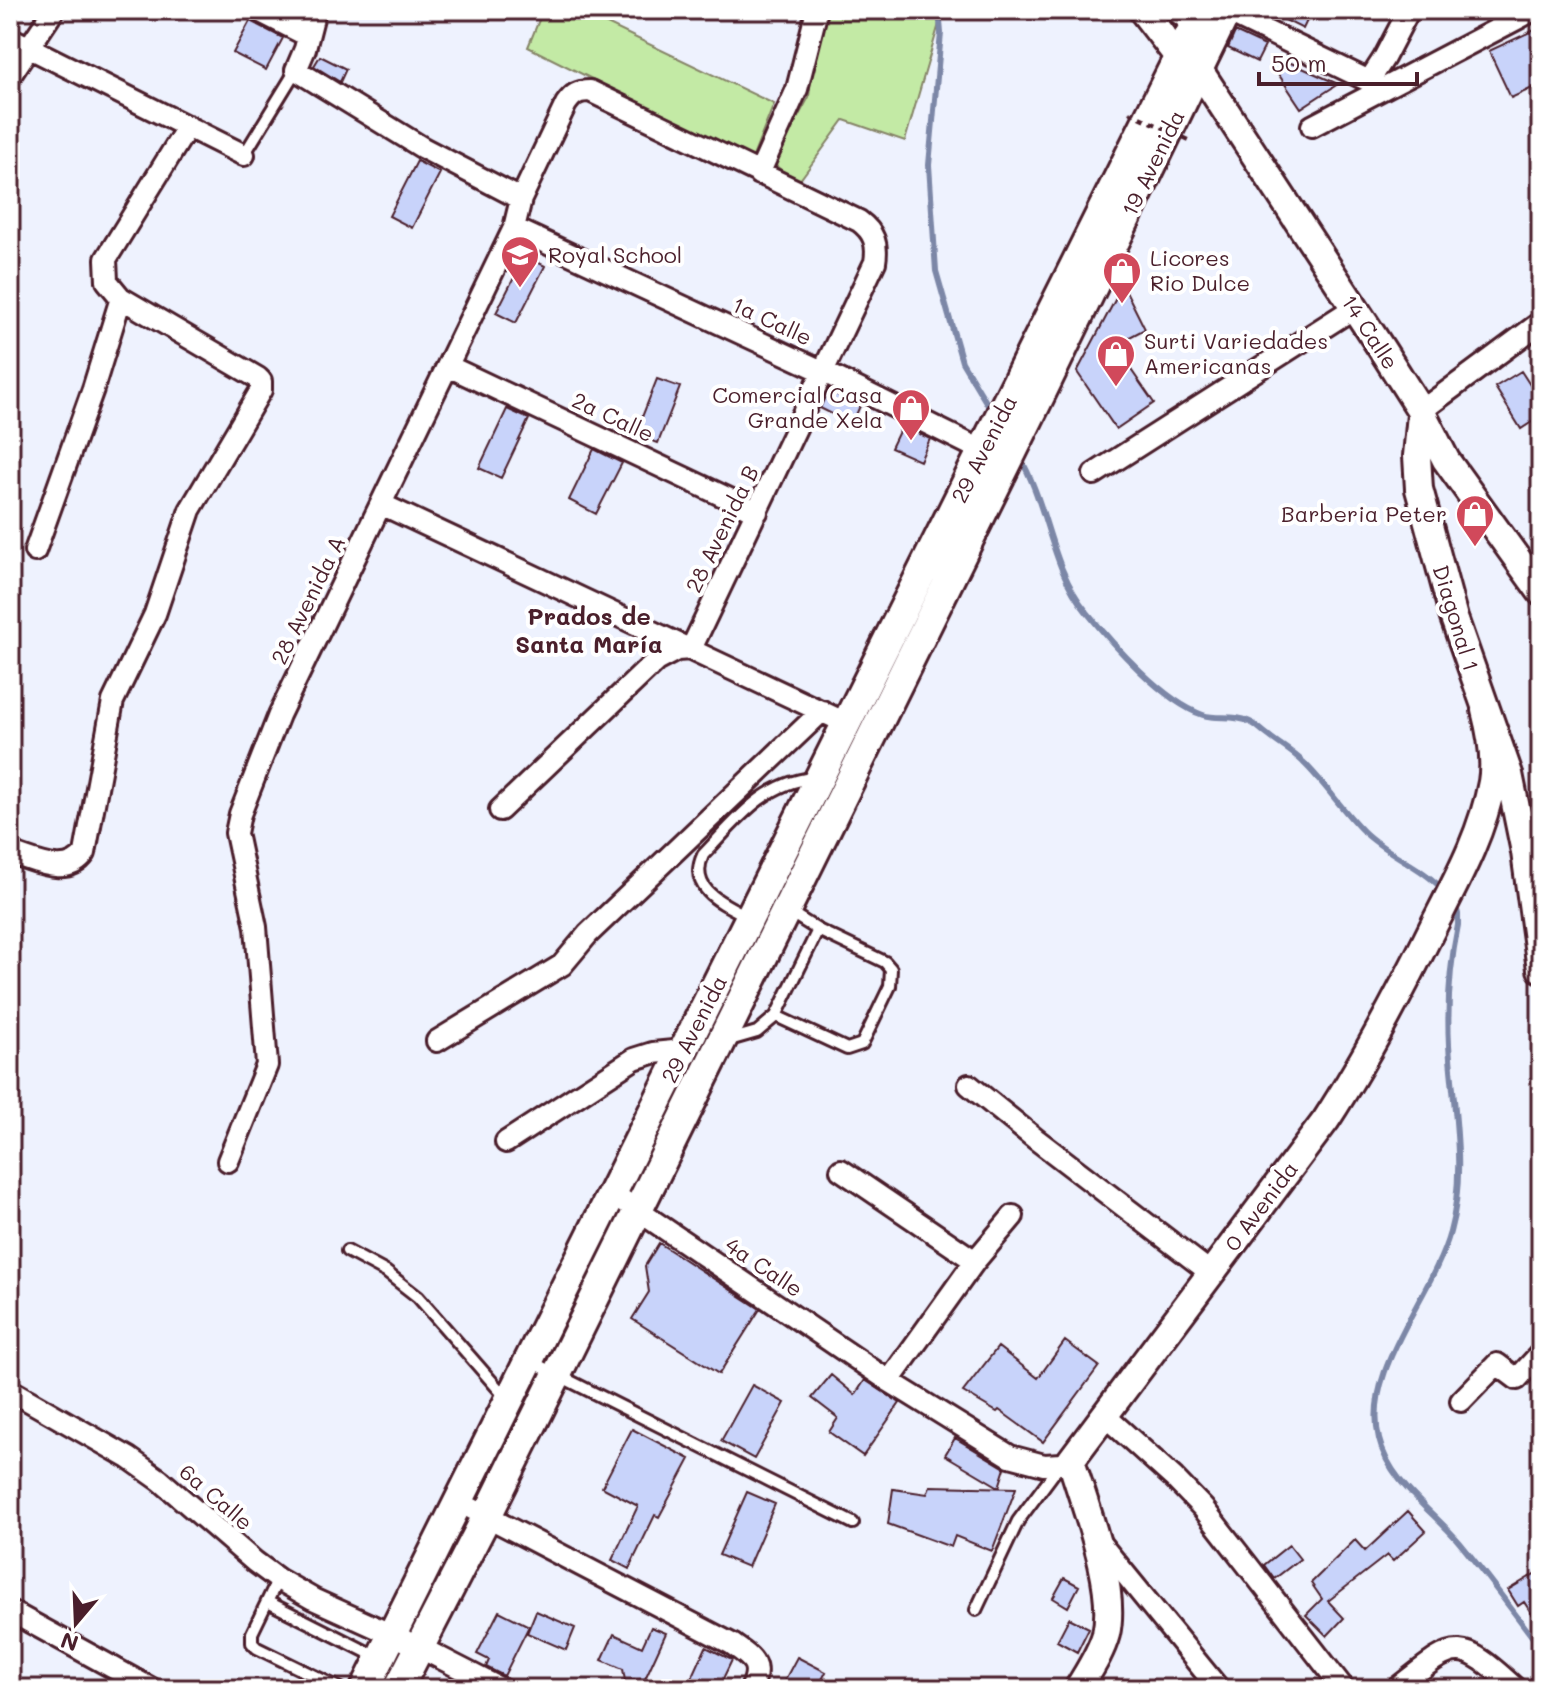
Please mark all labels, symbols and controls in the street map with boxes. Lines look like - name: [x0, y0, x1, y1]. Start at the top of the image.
- scale bar: [1259, 36, 1417, 86]
- text: 50 m: [1271, 47, 1327, 78]
- street label: 19 Avenida: [1114, 105, 1191, 221]
- school or university icon: Royal School: [499, 234, 541, 289]
- place label: Royal School: [548, 240, 682, 269]
- place label: Licores Rio Dulce: [1150, 243, 1250, 297]
- shop icon: Licores Rio Dulce: [1101, 250, 1143, 305]
- street label: 14 Calle: [1335, 289, 1405, 375]
- street label: 1a Calle: [728, 290, 817, 352]
- place label: Surti Variedades Americanas: [1144, 326, 1328, 380]
- shop icon: Surti Variedades Americanas: [1095, 333, 1137, 388]
- place label: Comercial Casa Grande Xela: [712, 380, 883, 434]
- street label: 2a Calle: [568, 385, 659, 448]
- shop icon: Comercial Casa Grande Xela: [890, 387, 932, 442]
- street label: 29 Avenida: [944, 390, 1023, 508]
- street label: 28 Avenida B: [678, 460, 765, 597]
- shop icon: Barberia Peter: [1454, 493, 1496, 548]
- place label: Barberia Peter: [1281, 499, 1447, 528]
- street label: 28 Avenida A: [264, 531, 351, 669]
- street label: Diagonal 1: [1427, 561, 1486, 675]
- district label: Prados de Santa María: [515, 600, 663, 659]
- street label: 29 Avenida: [654, 970, 733, 1088]
- street label: 0 Avenida: [1217, 1155, 1304, 1257]
- street label: 4a Calle: [720, 1230, 809, 1303]
- street label: 6a Calle: [174, 1457, 259, 1536]
- north arrow: [36, 1583, 116, 1663]
- text: N: [57, 1626, 82, 1659]

